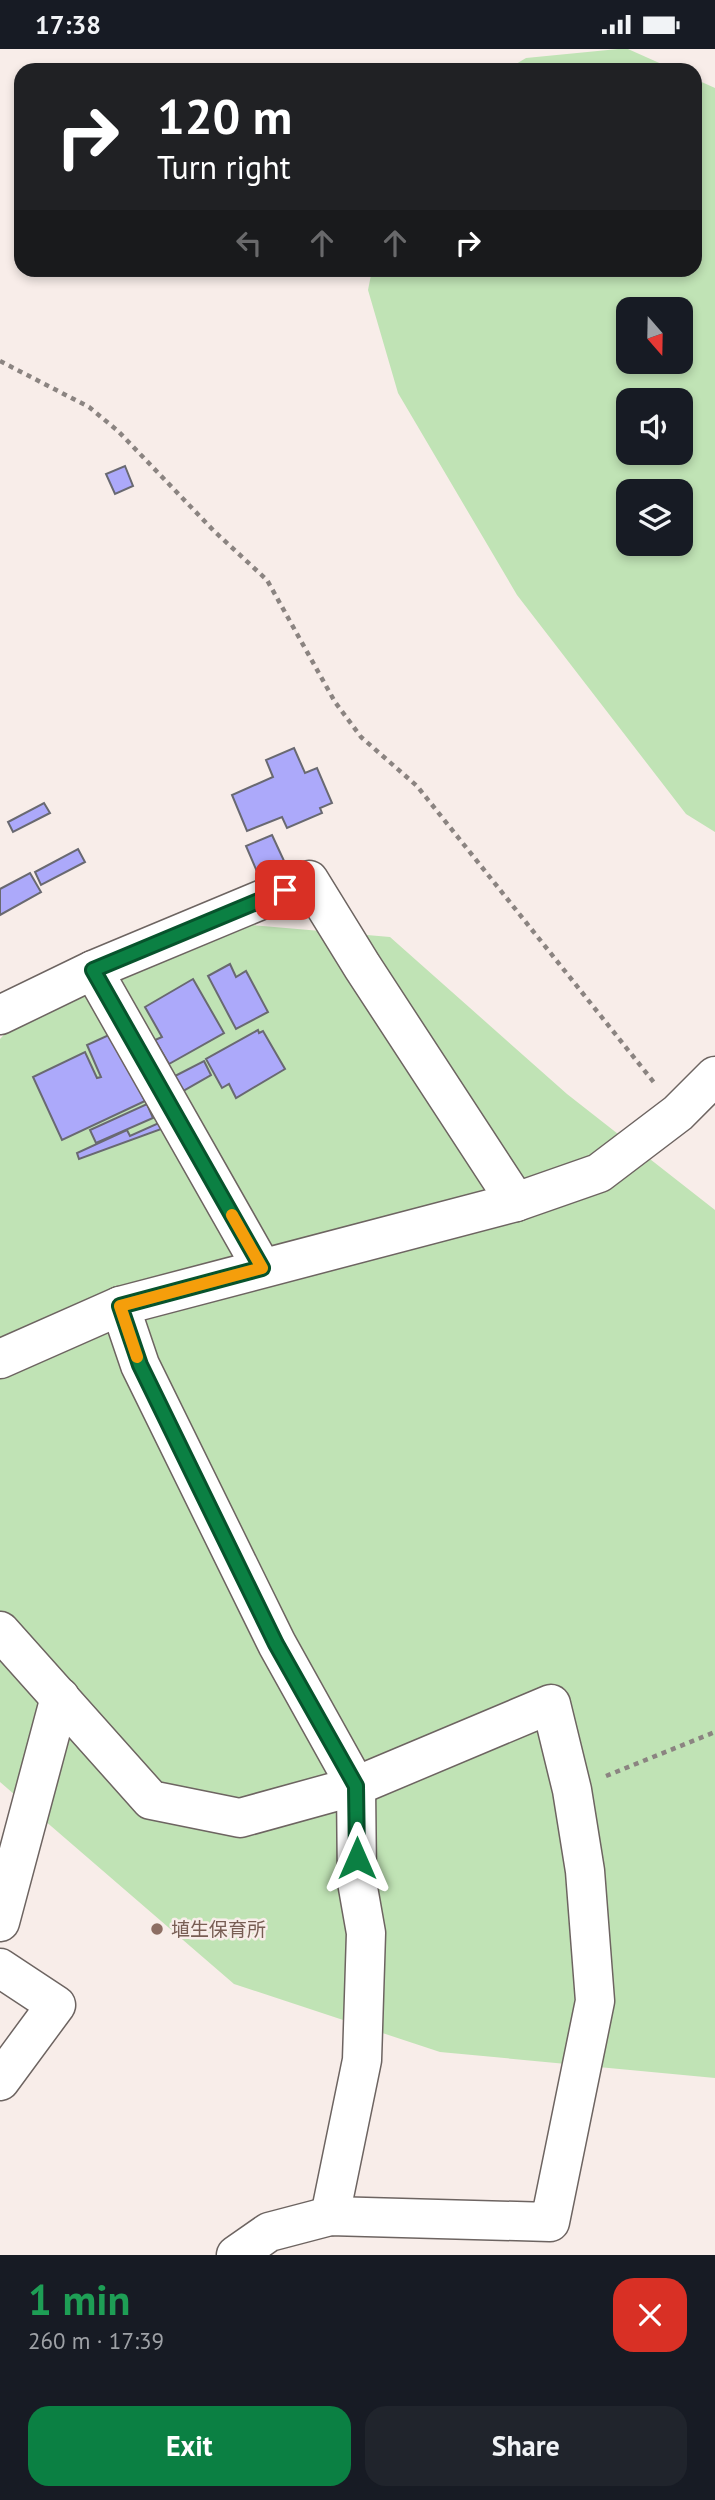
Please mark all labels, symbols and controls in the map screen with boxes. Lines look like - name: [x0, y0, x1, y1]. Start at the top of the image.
- text: 17:38: [35, 8, 101, 41]
- text: 120 m: [157, 84, 292, 148]
- icon: right: [42, 91, 133, 182]
- text: Turn right: [157, 146, 291, 188]
- icon: left: [230, 224, 268, 262]
- icon: ahead: [303, 224, 341, 262]
- icon: ahead: [376, 224, 414, 262]
- icon: right: [449, 224, 487, 262]
- north arrow: [616, 297, 693, 375]
- map controls: [616, 297, 693, 556]
- button: sound: [616, 388, 693, 465]
- button: layers: [616, 479, 693, 556]
- pin: [255, 860, 315, 920]
- icon: arrive: [266, 871, 304, 909]
- position arrow: [320, 1821, 394, 1895]
- place label: 埴生保育所: [171, 1917, 266, 1941]
- marker: 埴生保育所: [149, 1921, 165, 1937]
- text: 1 min: [28, 2272, 130, 2327]
- button: close: [613, 2278, 687, 2352]
- text: 260 m · 17:39: [28, 2326, 164, 2355]
- button: Exit: [28, 2406, 351, 2486]
- button: Share: [365, 2406, 687, 2486]

